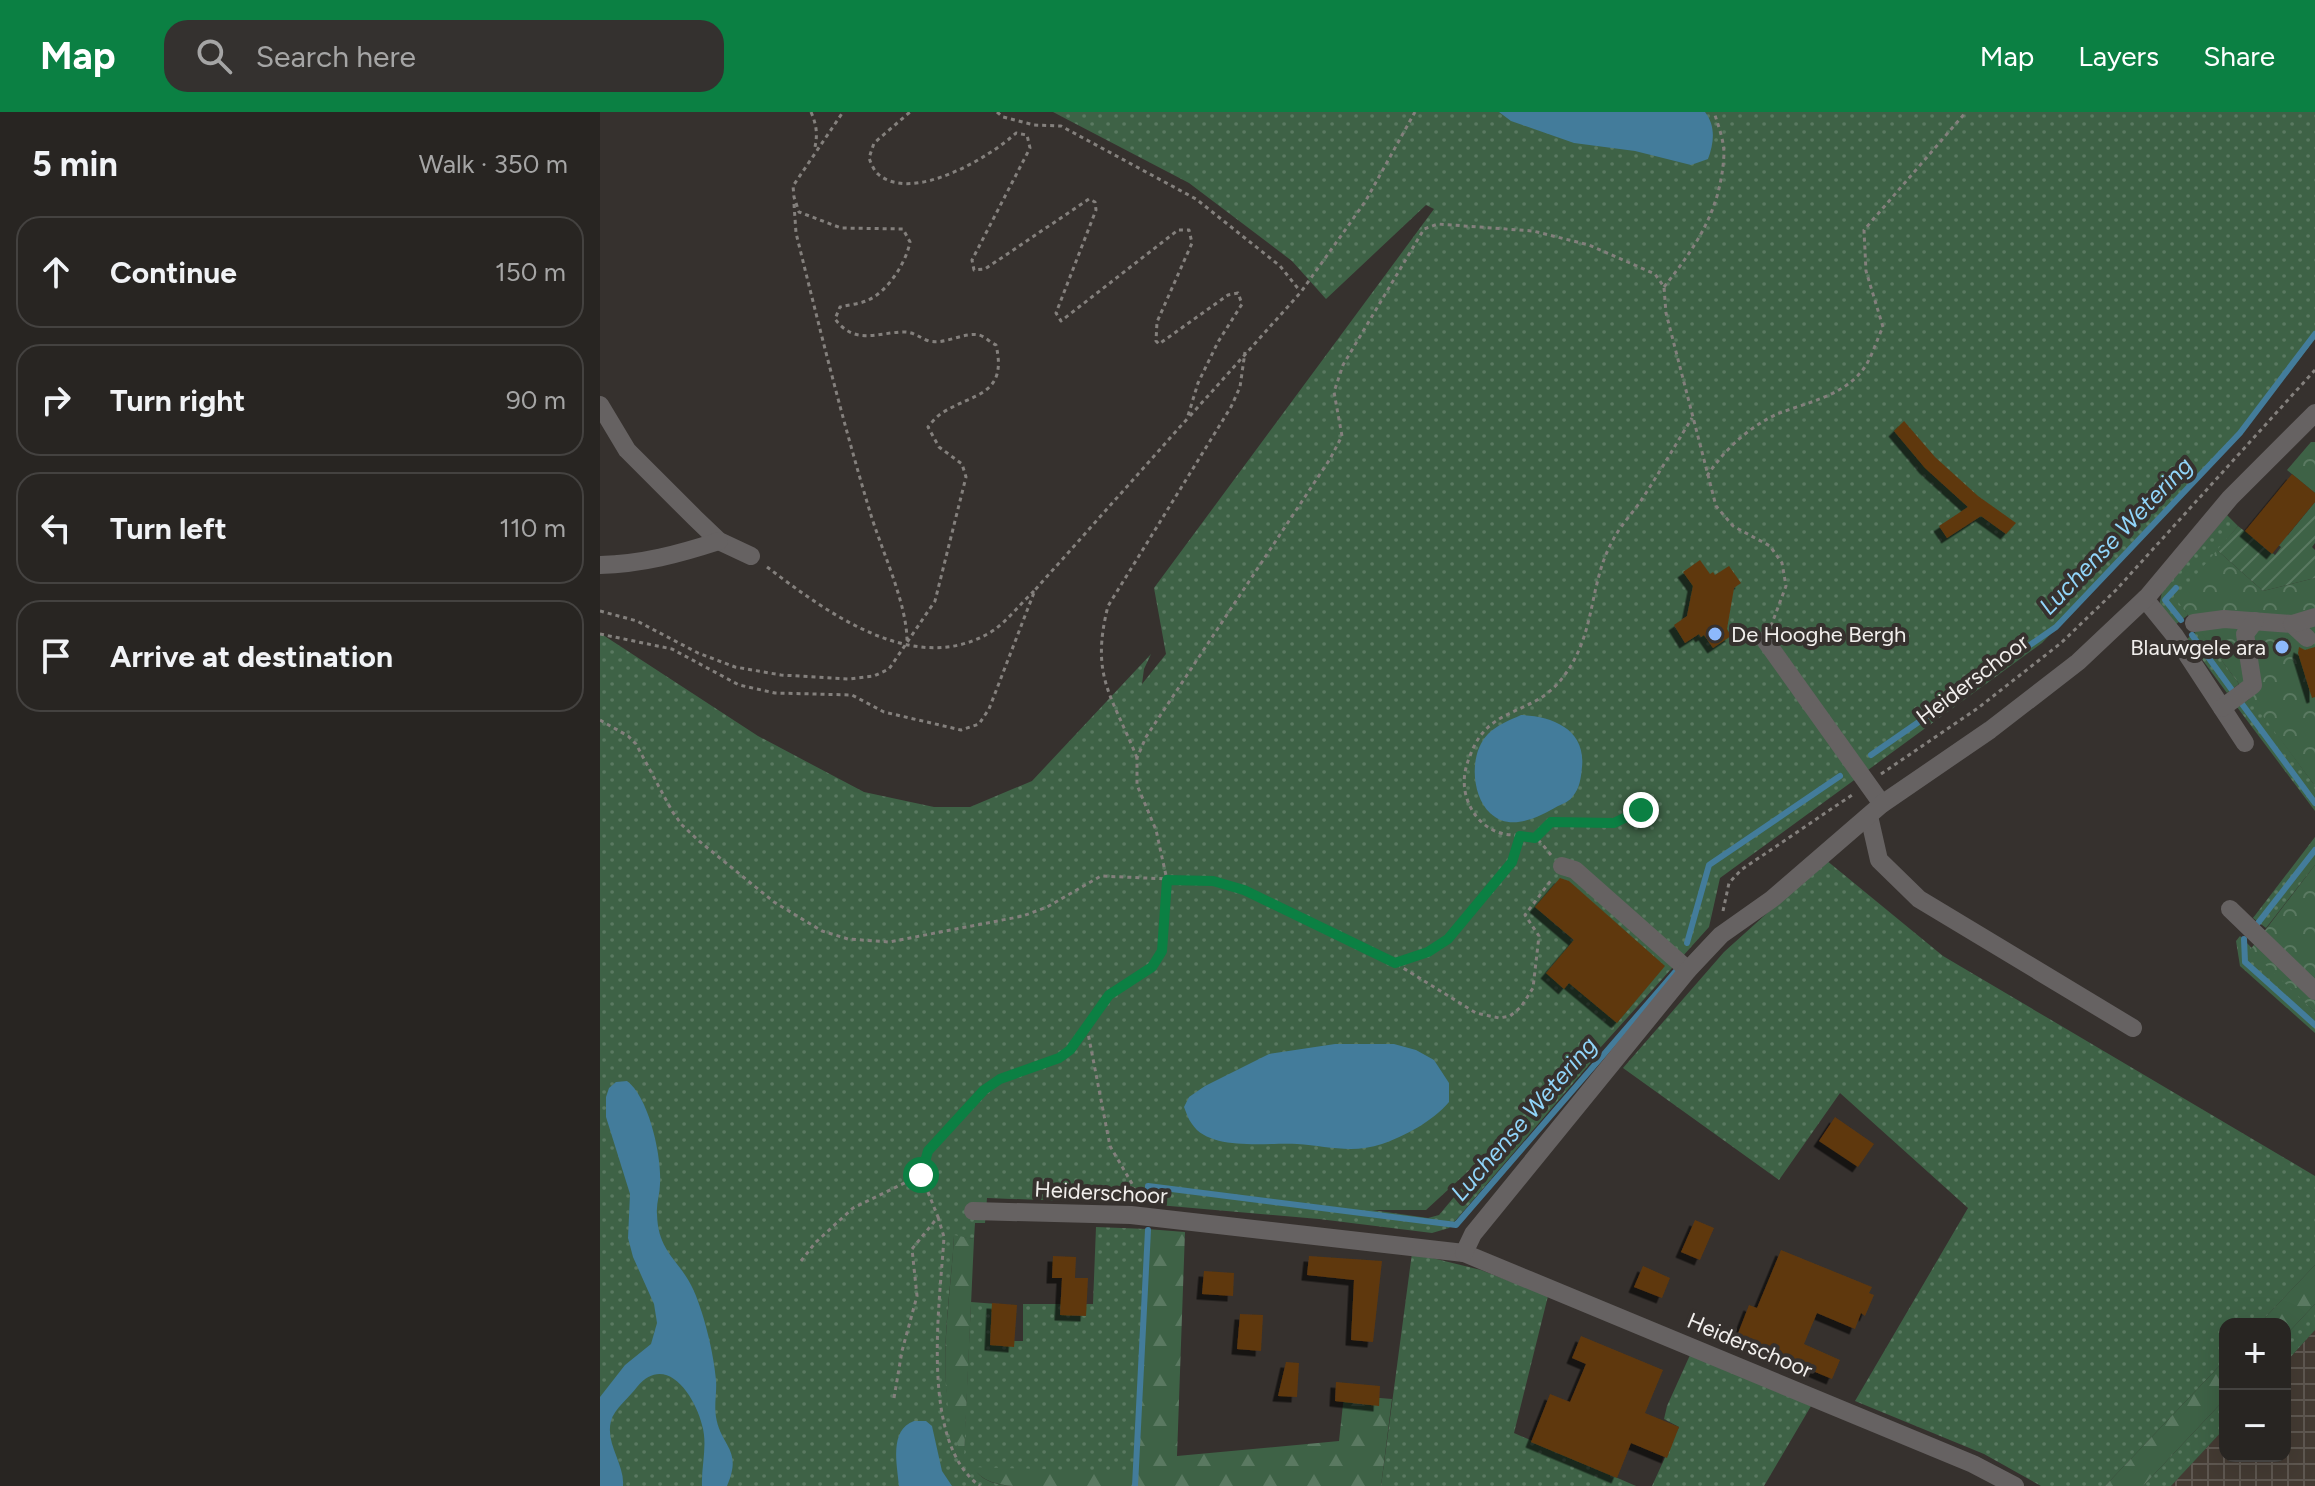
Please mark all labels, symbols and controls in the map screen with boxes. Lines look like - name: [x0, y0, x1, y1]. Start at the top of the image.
- search box: [164, 20, 724, 92]
- text: Map: [40, 33, 116, 79]
- icon: search: [192, 34, 236, 78]
- text: Search here: [256, 38, 416, 75]
- text: Map: [1980, 39, 2034, 73]
- text: Layers: [2078, 39, 2159, 73]
- text: Share: [2203, 39, 2275, 73]
- text: 5 min: [32, 144, 118, 185]
- text: Walk · 350 m: [419, 148, 568, 180]
- icon: ahead: [34, 250, 78, 294]
- text: Continue: [110, 254, 237, 291]
- text: 150 m: [495, 256, 566, 288]
- icon: right: [34, 378, 78, 422]
- text: Turn right: [110, 382, 245, 419]
- text: 90 m: [506, 384, 566, 416]
- water label: Luchense Wetering: [2033, 451, 2198, 621]
- icon: left: [34, 506, 78, 550]
- text: Turn left: [110, 510, 227, 547]
- text: 110 m: [499, 512, 566, 544]
- place label: De Hooghe Bergh: [1731, 621, 1906, 648]
- marker: De Hooghe Bergh: [1706, 625, 1724, 643]
- street label: Heiderschoor: [1911, 628, 2034, 730]
- icon: arrive: [34, 634, 78, 678]
- place label: Blauwgele ara: [2130, 634, 2266, 661]
- text: Arrive at destination: [110, 638, 393, 675]
- marker: Blauwgele ara: [2273, 638, 2291, 656]
- route end: [1623, 792, 1659, 828]
- water label: Luchense Wetering: [1444, 1031, 1603, 1207]
- route start: [903, 1157, 939, 1193]
- street label: Heiderschoor: [1034, 1176, 1169, 1209]
- street label: Heiderschoor: [1683, 1307, 1817, 1384]
- map controls: [2219, 1318, 2291, 1462]
- button: +: [2219, 1318, 2291, 1390]
- button: −: [2219, 1390, 2291, 1462]

